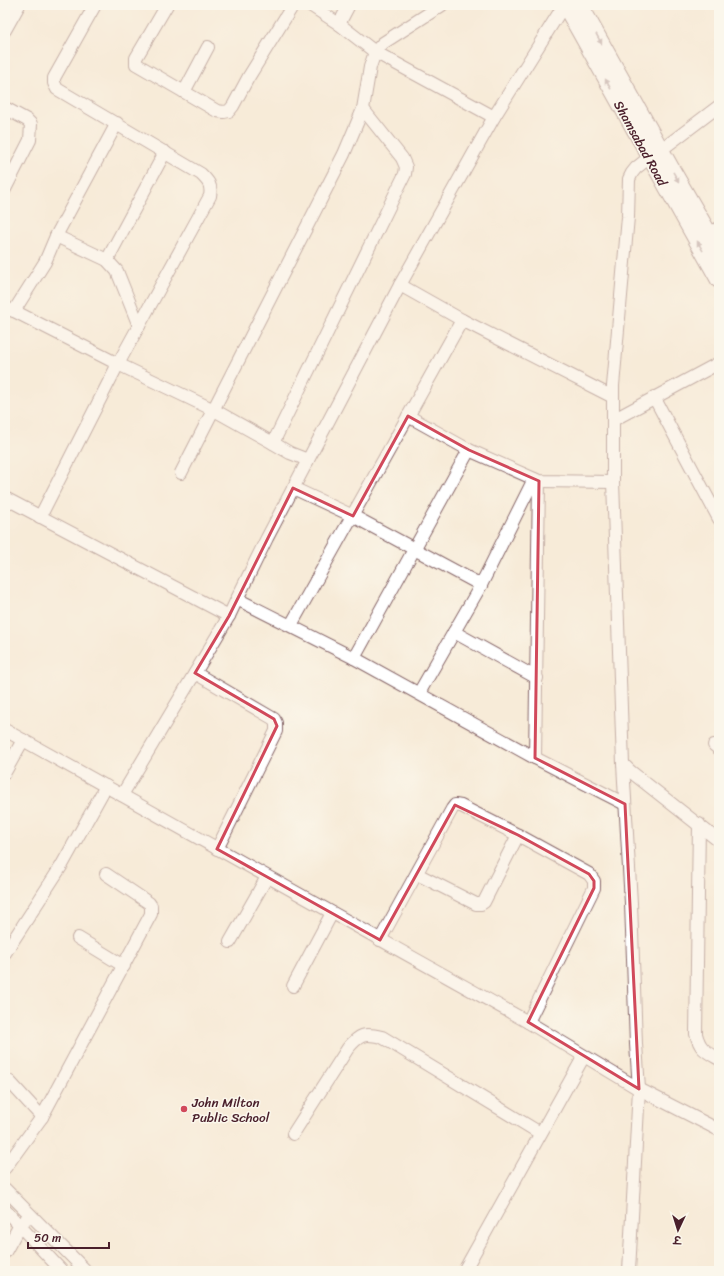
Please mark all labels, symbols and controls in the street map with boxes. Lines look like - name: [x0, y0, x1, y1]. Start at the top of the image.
- one-way arrow: [596, 33, 603, 45]
- one-way arrow: [605, 78, 612, 90]
- street label: Shamsabad Road: [607, 96, 674, 191]
- one-way arrow: [673, 171, 680, 183]
- one-way arrow: [697, 240, 704, 252]
- place label: John Milton Public School: [191, 1091, 270, 1129]
- marker: John Milton Public School: [179, 1104, 189, 1114]
- north arrow: [658, 1210, 698, 1250]
- scale bar: [28, 1224, 109, 1250]
- text: 50 m: [34, 1227, 61, 1249]
- text: उ: [671, 1230, 683, 1249]

